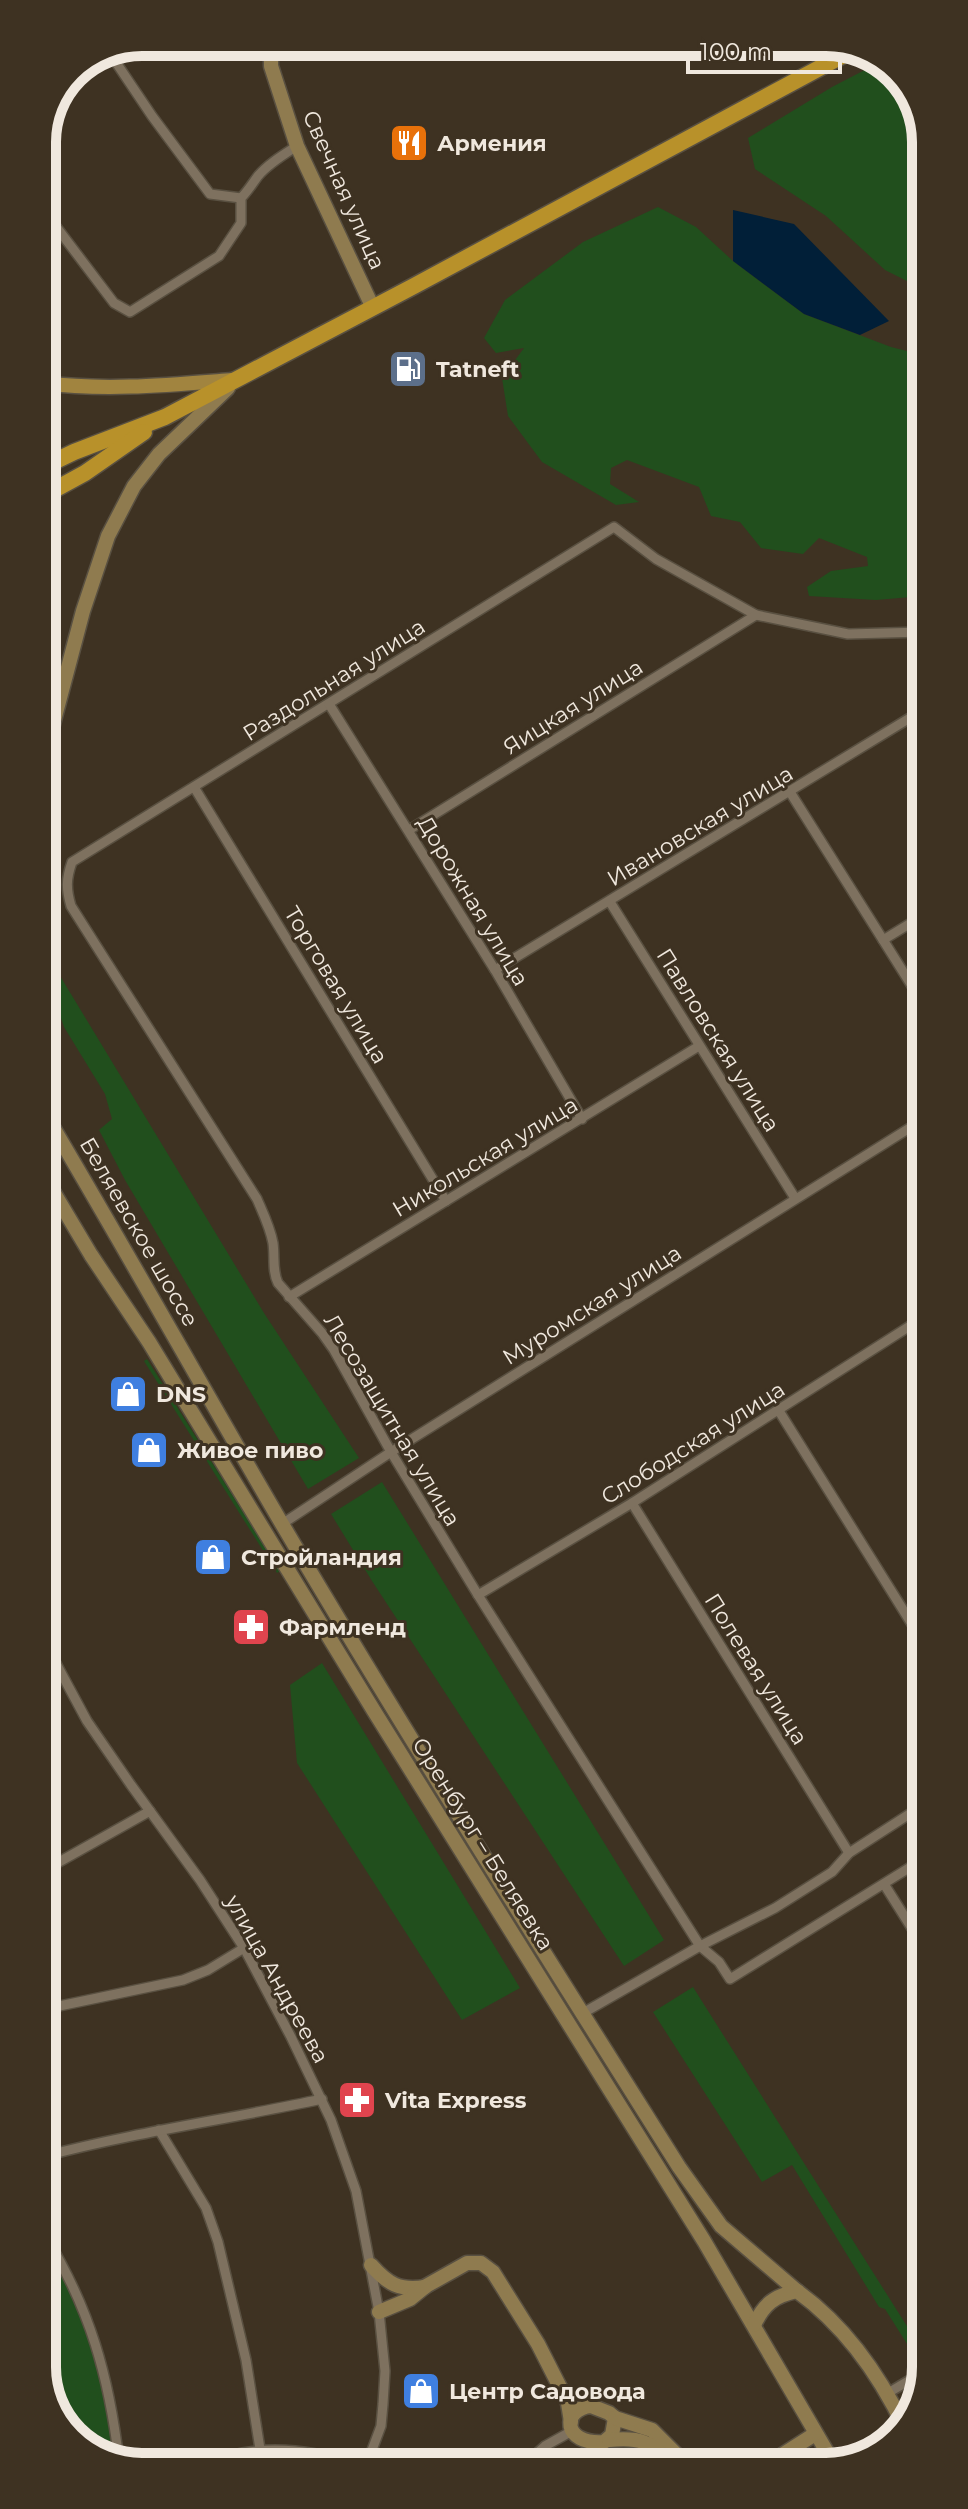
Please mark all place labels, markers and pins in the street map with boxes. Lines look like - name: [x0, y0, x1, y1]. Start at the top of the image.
- restaurant icon: Армения: [388, 122, 430, 164]
- place label: Армения: [437, 130, 547, 157]
- fuel station icon: Tatneft: [387, 348, 429, 390]
- place label: Tatneft: [436, 356, 520, 383]
- shop icon: DNS: [107, 1373, 149, 1415]
- place label: DNS: [156, 1381, 206, 1408]
- shop icon: Живое пиво: [128, 1429, 170, 1471]
- place label: Живое пиво: [177, 1437, 323, 1464]
- shop icon: Стройландия: [192, 1536, 234, 1578]
- place label: Стройландия: [241, 1544, 402, 1571]
- pharmacy icon: Фармленд: [230, 1606, 272, 1648]
- place label: Фармленд: [279, 1614, 406, 1641]
- pharmacy icon: Vita Express: [336, 2079, 378, 2121]
- place label: Vita Express: [384, 2087, 527, 2114]
- shop icon: Центр Садовода: [400, 2370, 442, 2412]
- place label: Центр Садовода: [449, 2378, 646, 2405]

